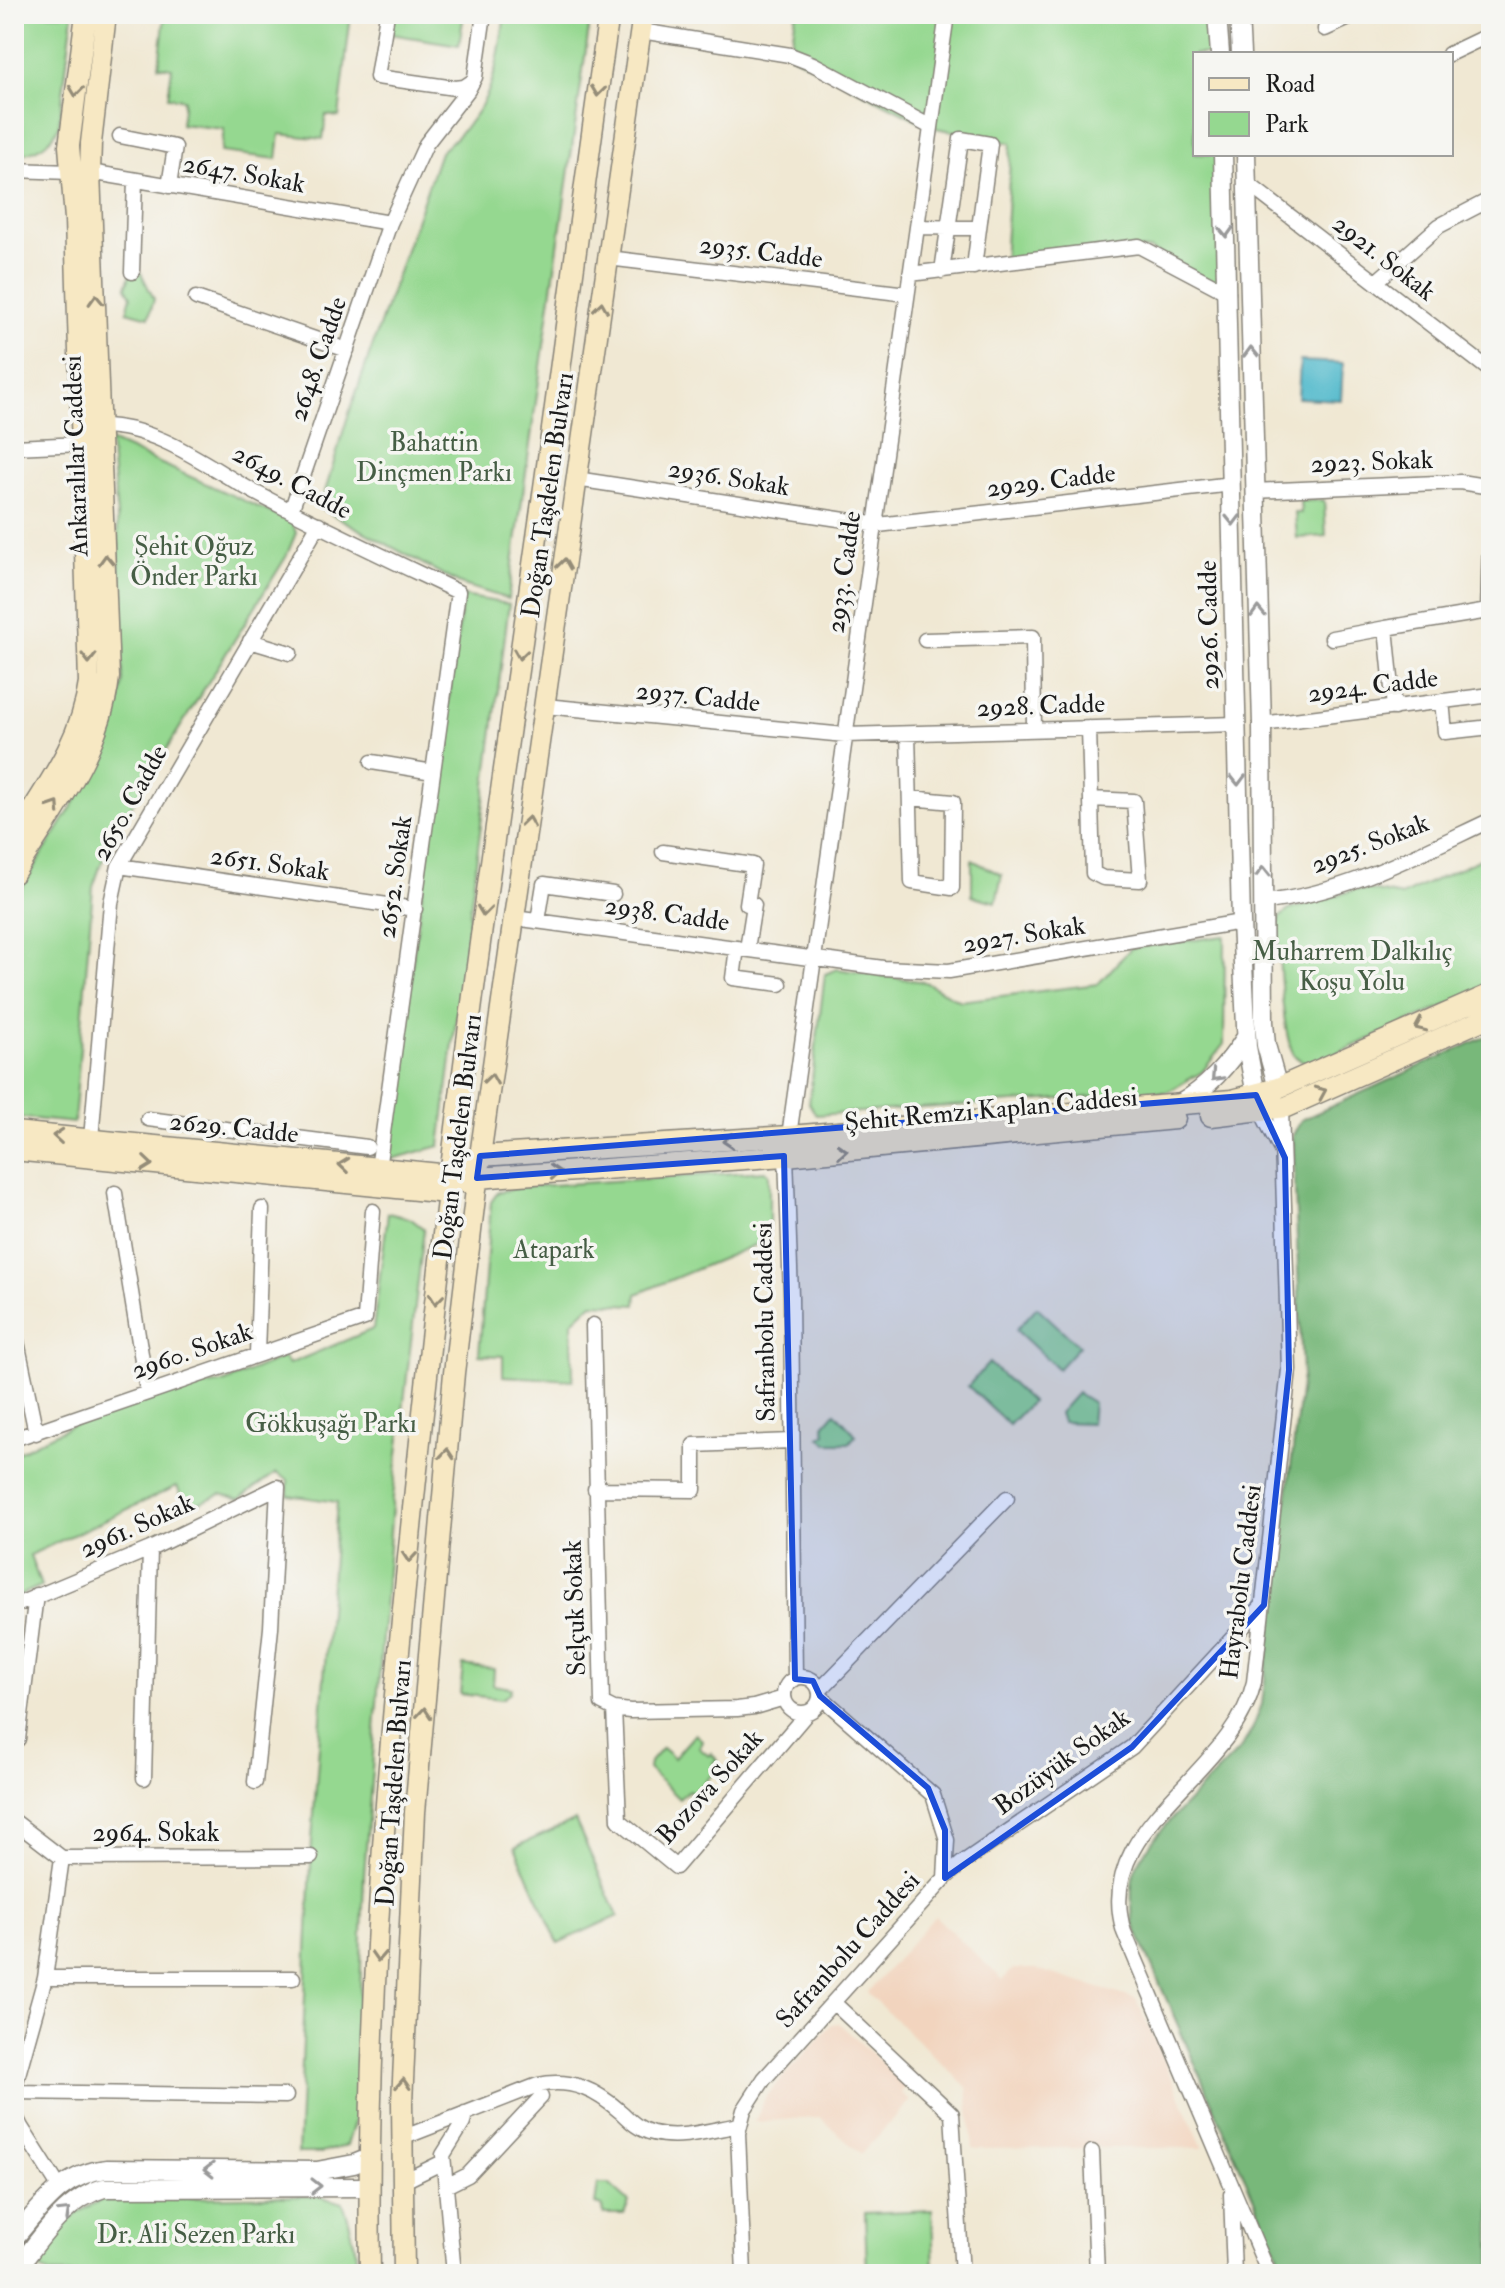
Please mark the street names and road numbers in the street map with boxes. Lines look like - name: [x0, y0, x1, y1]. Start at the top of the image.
- street label: 2647. Sokak: [180, 147, 308, 201]
- street label: 2921. Sokak: [1326, 208, 1442, 308]
- street label: 2935. Cadde: [697, 229, 825, 275]
- street label: 2648. Cadde: [282, 293, 354, 425]
- street label: Ankaralılar Caddesi: [56, 355, 96, 558]
- street label: Doğan Taşdelen Bulvarı: [515, 370, 581, 620]
- street label: 2649. Cadde: [227, 437, 357, 527]
- street label: 2923. Sokak: [1310, 444, 1434, 480]
- street label: 2936. Sokak: [666, 453, 792, 503]
- street label: 2929. Cadde: [985, 457, 1117, 505]
- street label: 2933. Cadde: [820, 509, 868, 635]
- street label: 2926. Cadde: [1192, 560, 1226, 690]
- street label: 2924. Cadde: [1306, 662, 1440, 710]
- street label: 2937. Cadde: [634, 675, 762, 719]
- street label: 2928. Cadde: [976, 688, 1106, 724]
- street label: 2650. Cadde: [85, 739, 175, 866]
- street label: 2925. Sokak: [1307, 807, 1434, 881]
- street label: 2652. Sokak: [371, 813, 420, 940]
- street label: 2651. Sokak: [208, 840, 332, 888]
- street label: 2938. Cadde: [603, 889, 731, 939]
- street label: 2927. Sokak: [960, 909, 1088, 960]
- street label: Doğan Taşdelen Bulvarı: [427, 1012, 489, 1262]
- street label: Şehit Remzi Kaplan Caddesi: [843, 1081, 1139, 1140]
- street label: 2629. Cadde: [168, 1105, 300, 1151]
- street label: Safranbolu Caddesi: [747, 1222, 783, 1422]
- street label: 2960. Sokak: [127, 1315, 257, 1387]
- street label: Hayrabolu Caddesi: [1213, 1483, 1269, 1681]
- street label: 2961. Sokak: [75, 1486, 200, 1565]
- street label: Selçuk Sokak: [557, 1539, 593, 1677]
- street label: Doğan Taşdelen Bulvarı: [369, 1658, 419, 1908]
- street label: Bozüyük Sokak: [988, 1702, 1137, 1822]
- street label: Bozova Sokak: [650, 1722, 770, 1851]
- street label: 2964. Sokak: [93, 1817, 220, 1849]
- street label: Safranbolu Caddesi: [769, 1865, 927, 2035]

